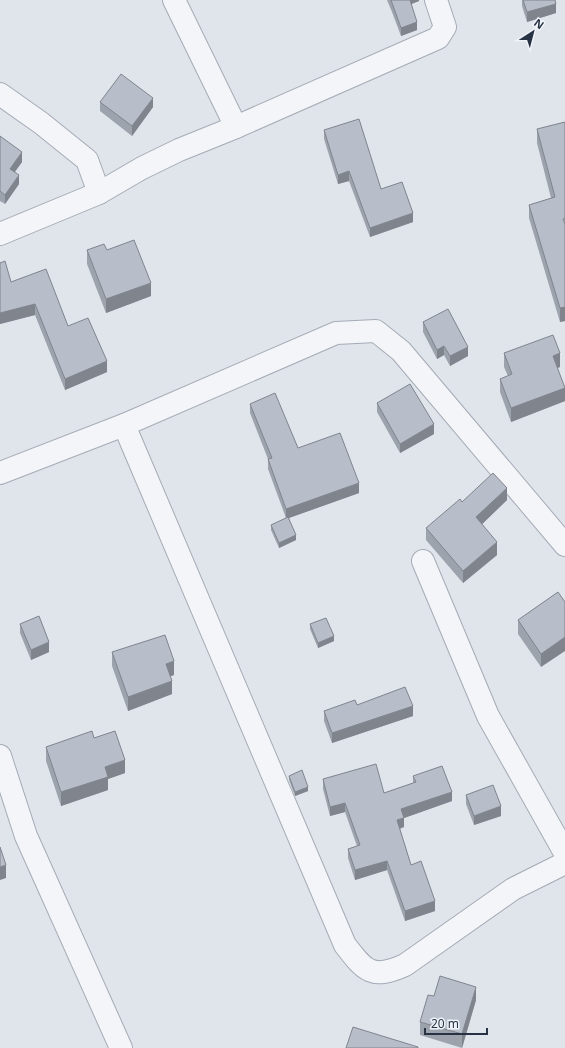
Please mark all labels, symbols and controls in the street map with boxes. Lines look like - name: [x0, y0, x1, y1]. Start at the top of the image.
- north arrow: [513, 12, 553, 52]
- text: N: [531, 15, 547, 32]
- scale bar: [425, 1010, 487, 1036]
- text: 20 m: [431, 1015, 459, 1032]

